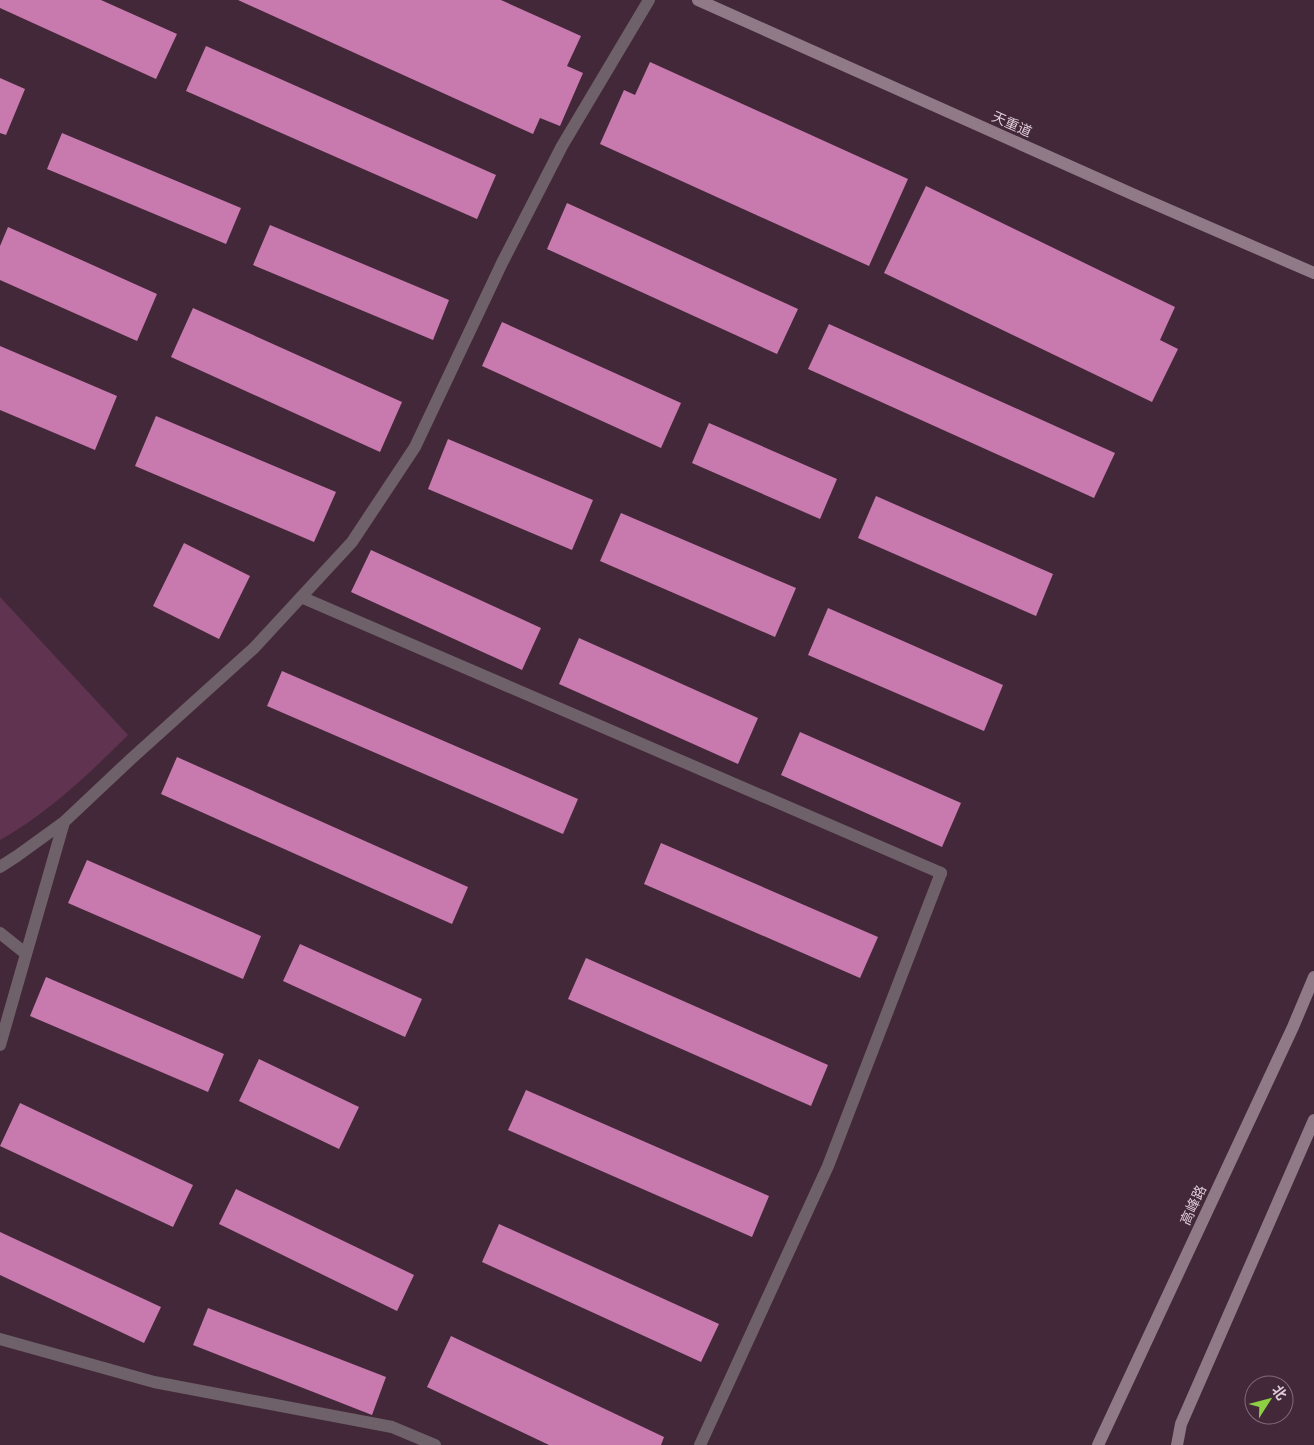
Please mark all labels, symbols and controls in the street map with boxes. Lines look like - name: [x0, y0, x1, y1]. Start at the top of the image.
- street label: 天重道: [990, 108, 1034, 140]
- street label: 高峰路: [1177, 1183, 1209, 1227]
- north arrow: [1244, 1375, 1294, 1425]
- text: 北: [1269, 1382, 1290, 1403]

